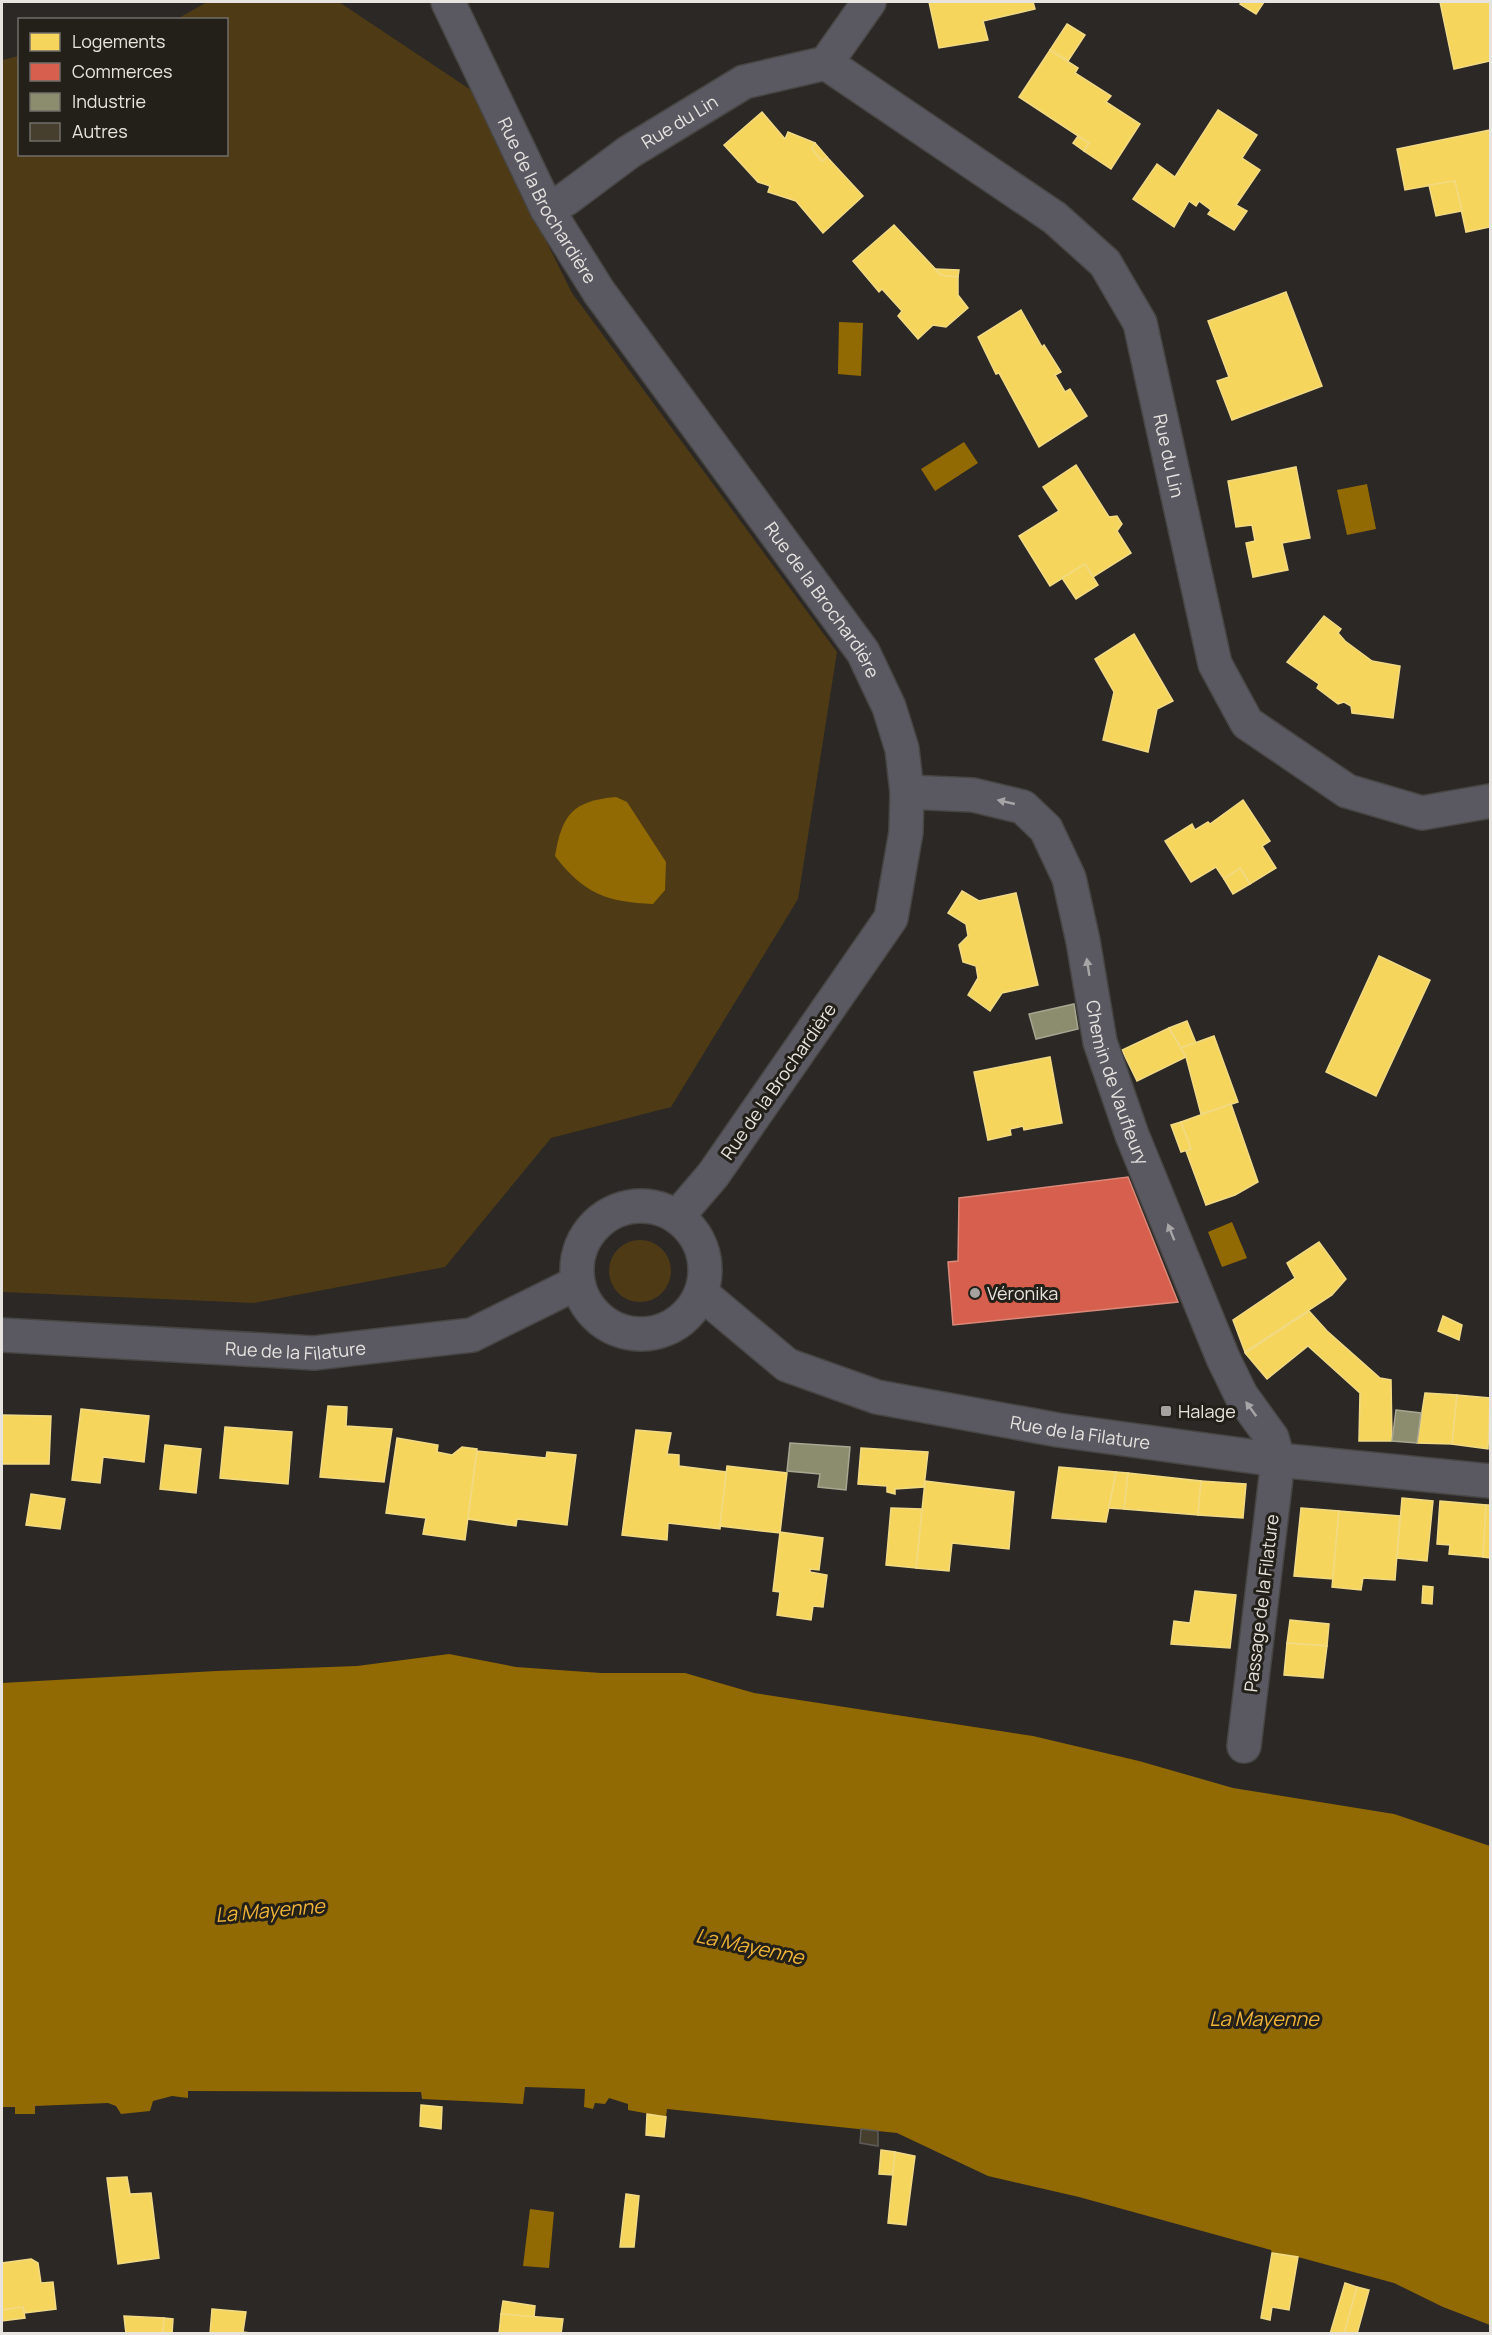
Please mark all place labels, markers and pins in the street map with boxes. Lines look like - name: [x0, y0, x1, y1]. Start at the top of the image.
- place label: Véronika: [987, 1281, 1058, 1305]
- marker: Véronika: [968, 1286, 982, 1300]
- place label: Halage: [1178, 1399, 1236, 1423]
- marker: Halage: [1159, 1404, 1173, 1418]

